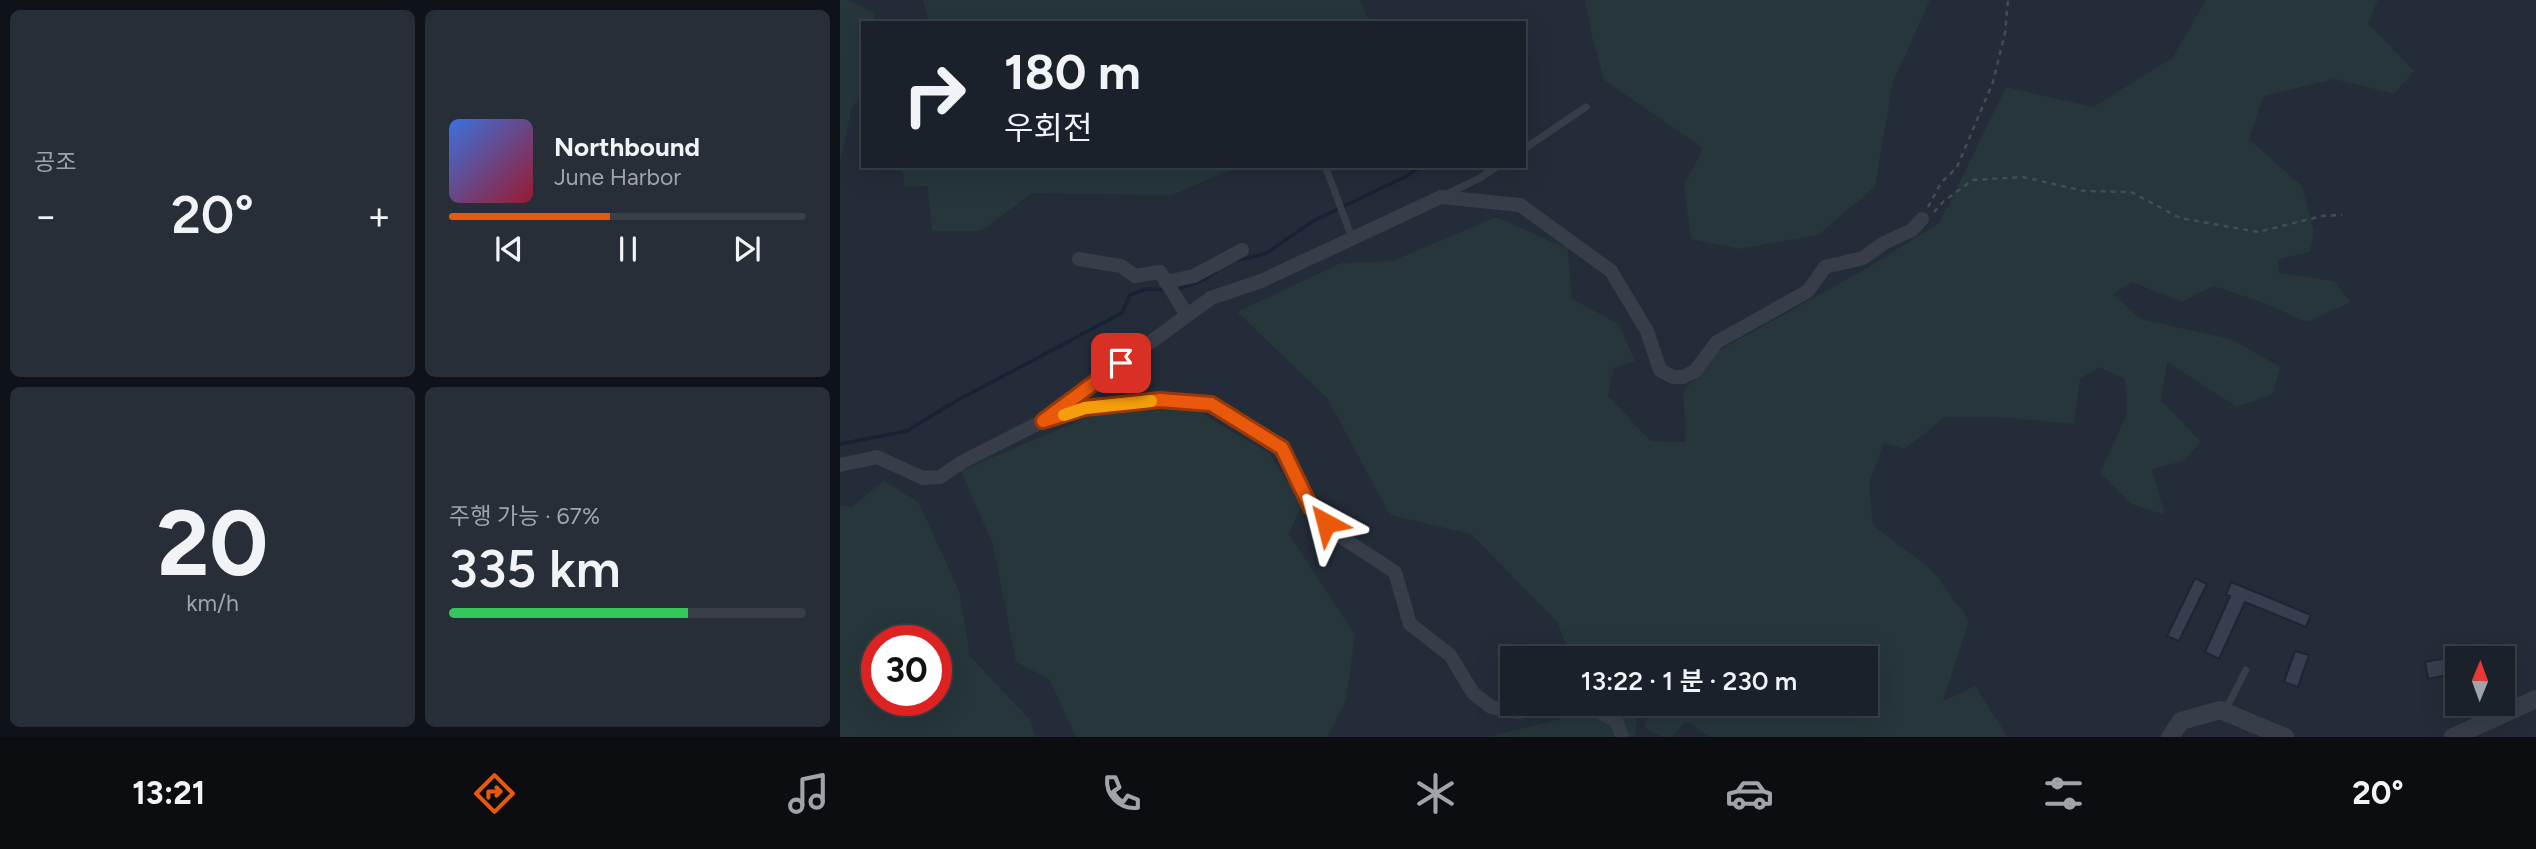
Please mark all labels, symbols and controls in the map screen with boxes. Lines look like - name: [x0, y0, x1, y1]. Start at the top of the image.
- text: 180 m: [1004, 42, 1141, 101]
- icon: right: [889, 49, 980, 140]
- text: 우회전: [1004, 109, 1092, 147]
- text: Northbound: [554, 131, 700, 163]
- text: 공조: [34, 148, 76, 176]
- text: June Harbor: [554, 163, 681, 191]
- text: 20°: [171, 184, 254, 246]
- text: −: [34, 193, 58, 239]
- text: +: [367, 193, 391, 239]
- icon: previous: [490, 230, 528, 268]
- icon: pause: [609, 230, 647, 268]
- icon: next: [728, 230, 766, 268]
- pin: [1091, 333, 1151, 393]
- icon: arrive: [1102, 344, 1140, 382]
- position arrow: [1289, 486, 1363, 560]
- text: 20: [157, 489, 268, 598]
- text: 주행 가능 · 67%: [449, 502, 600, 530]
- text: 335 km: [449, 538, 621, 600]
- text: km/h: [186, 589, 239, 617]
- speed limit sign: 30: [861, 625, 952, 716]
- north arrow: [2445, 646, 2515, 716]
- map controls: [2445, 646, 2515, 716]
- text: 13:22 · 1 분 · 230 m: [1581, 665, 1797, 697]
- icon: directions: [470, 769, 519, 818]
- icon: music: [784, 769, 833, 818]
- icon: phone: [1097, 769, 1146, 818]
- icon: climate: [1411, 769, 1460, 818]
- icon: car: [1725, 769, 1774, 818]
- icon: filters: [2039, 769, 2088, 818]
- text: 13:21: [132, 774, 205, 812]
- text: 20°: [2352, 774, 2404, 812]

